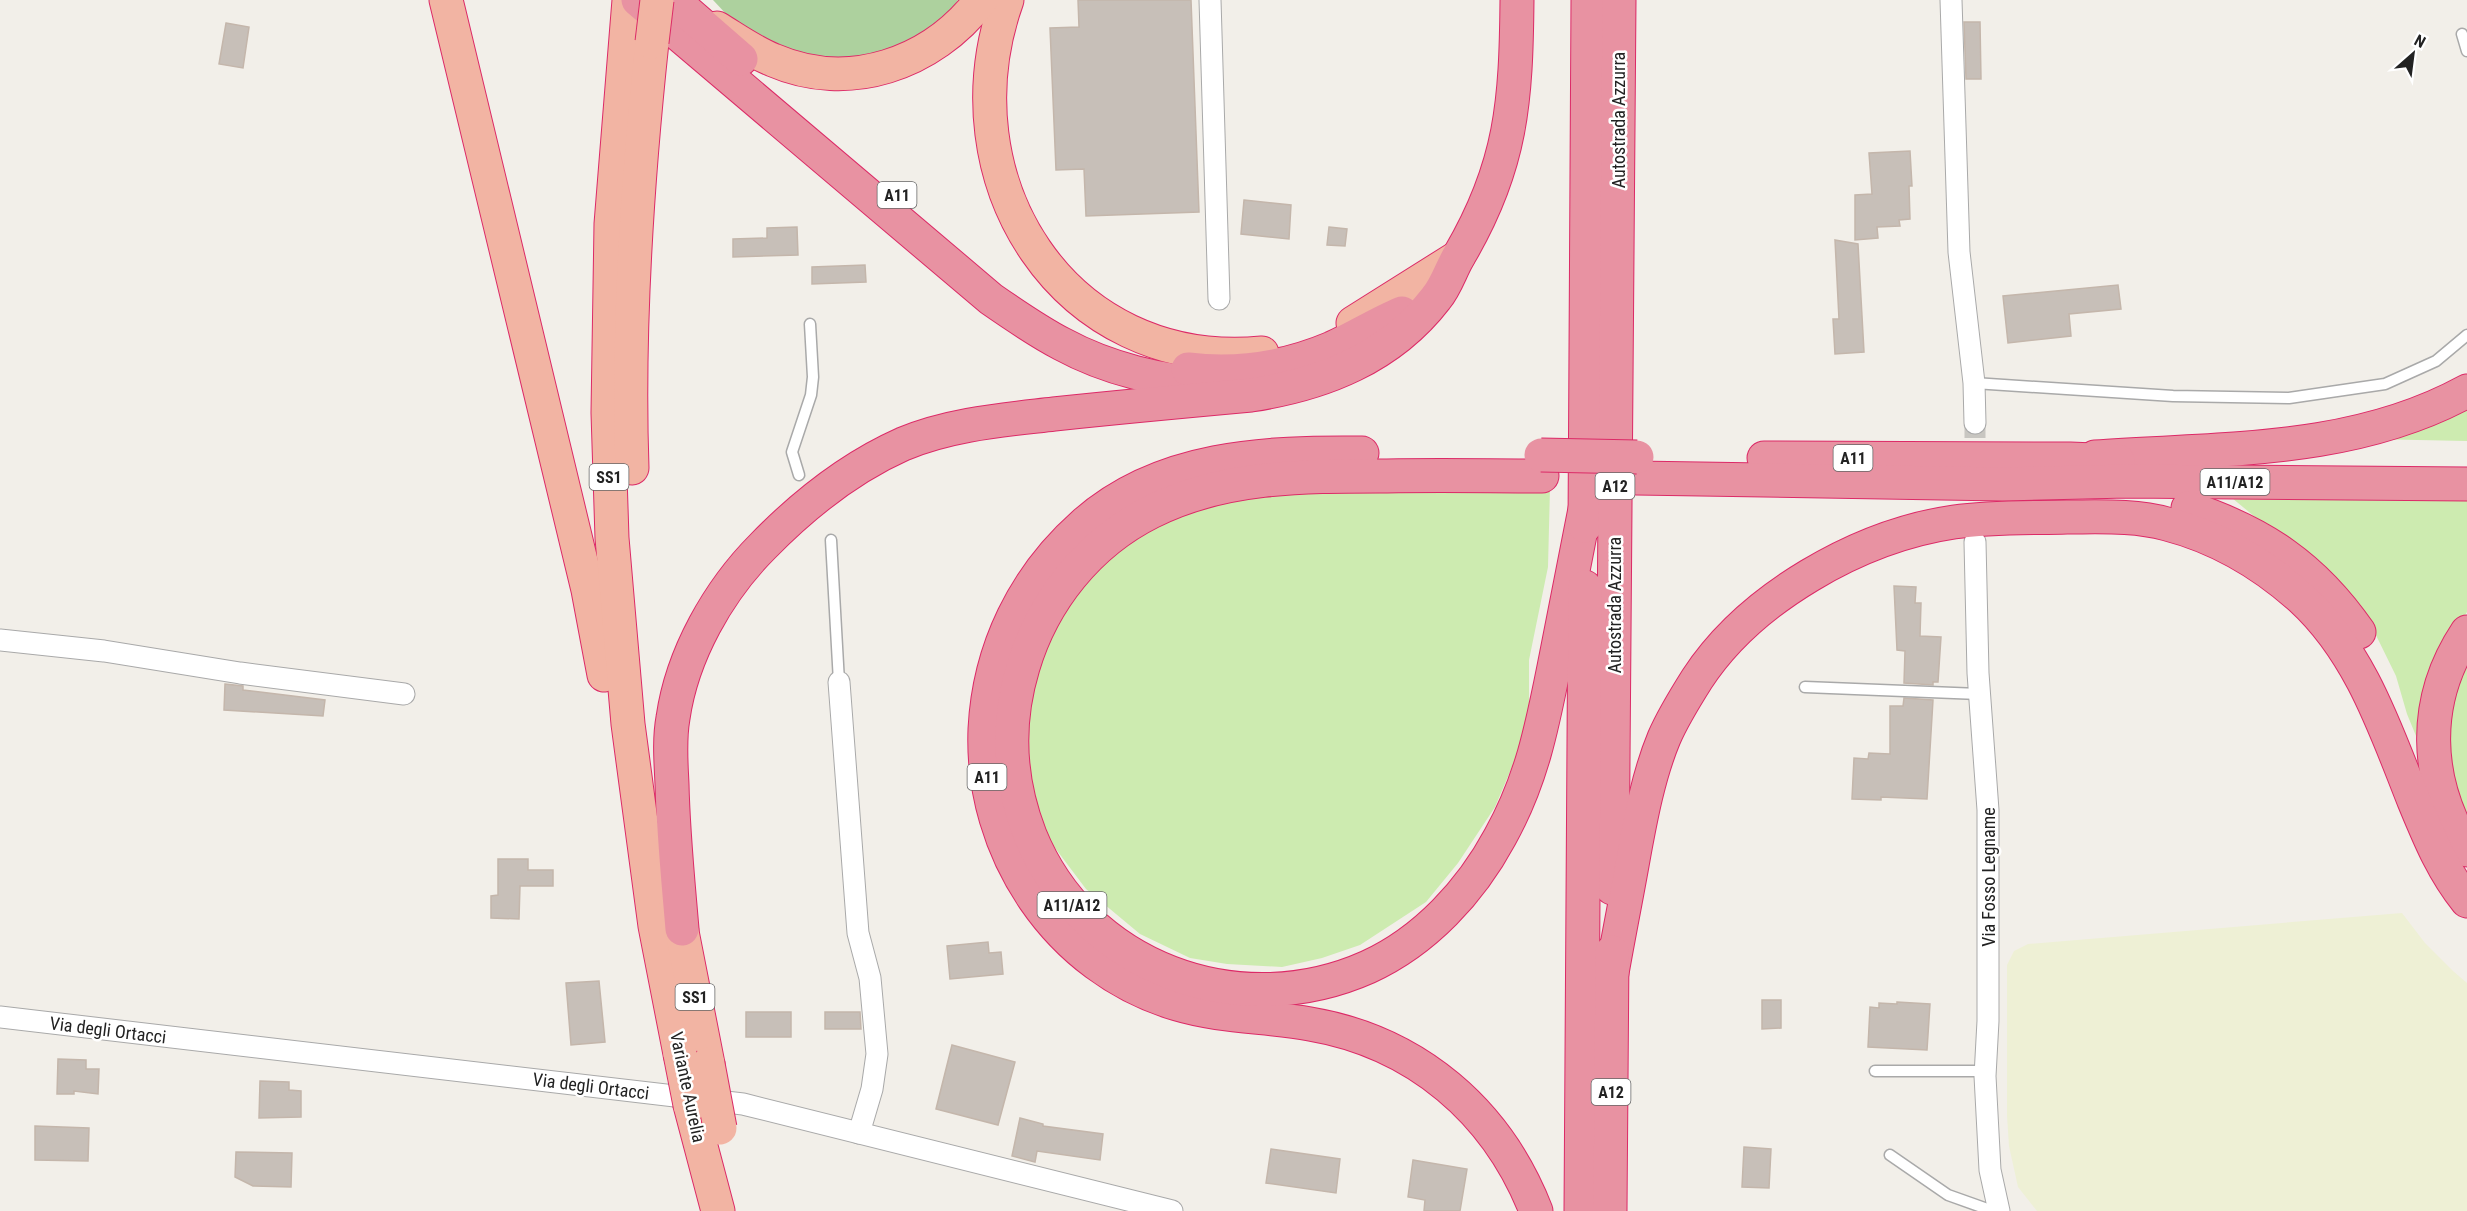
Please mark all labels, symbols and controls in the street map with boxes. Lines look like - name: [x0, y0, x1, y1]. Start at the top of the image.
- north arrow: [2383, 24, 2443, 84]
- text: N: [2411, 31, 2429, 52]
- street label: Autostrada Azzurra: [1608, 52, 1629, 188]
- road number: A11: [878, 182, 916, 208]
- road number: A11: [1834, 445, 1872, 471]
- road number: SS1: [590, 464, 628, 490]
- road number: A11/A12: [2200, 469, 2270, 495]
- road number: A12: [1596, 473, 1634, 499]
- street label: Autostrada Azzurra: [1604, 537, 1625, 673]
- road number: A11: [968, 764, 1006, 790]
- street label: Via Fosso Legname: [1978, 807, 1999, 947]
- road number: A11/A12: [1038, 892, 1106, 918]
- road number: SS1: [676, 984, 714, 1010]
- street label: Via degli Ortacci: [49, 1012, 167, 1048]
- street label: Variante Aurelia: [666, 1030, 710, 1144]
- street label: Via degli Ortacci: [532, 1068, 650, 1104]
- road number: A12: [1592, 1079, 1630, 1105]

